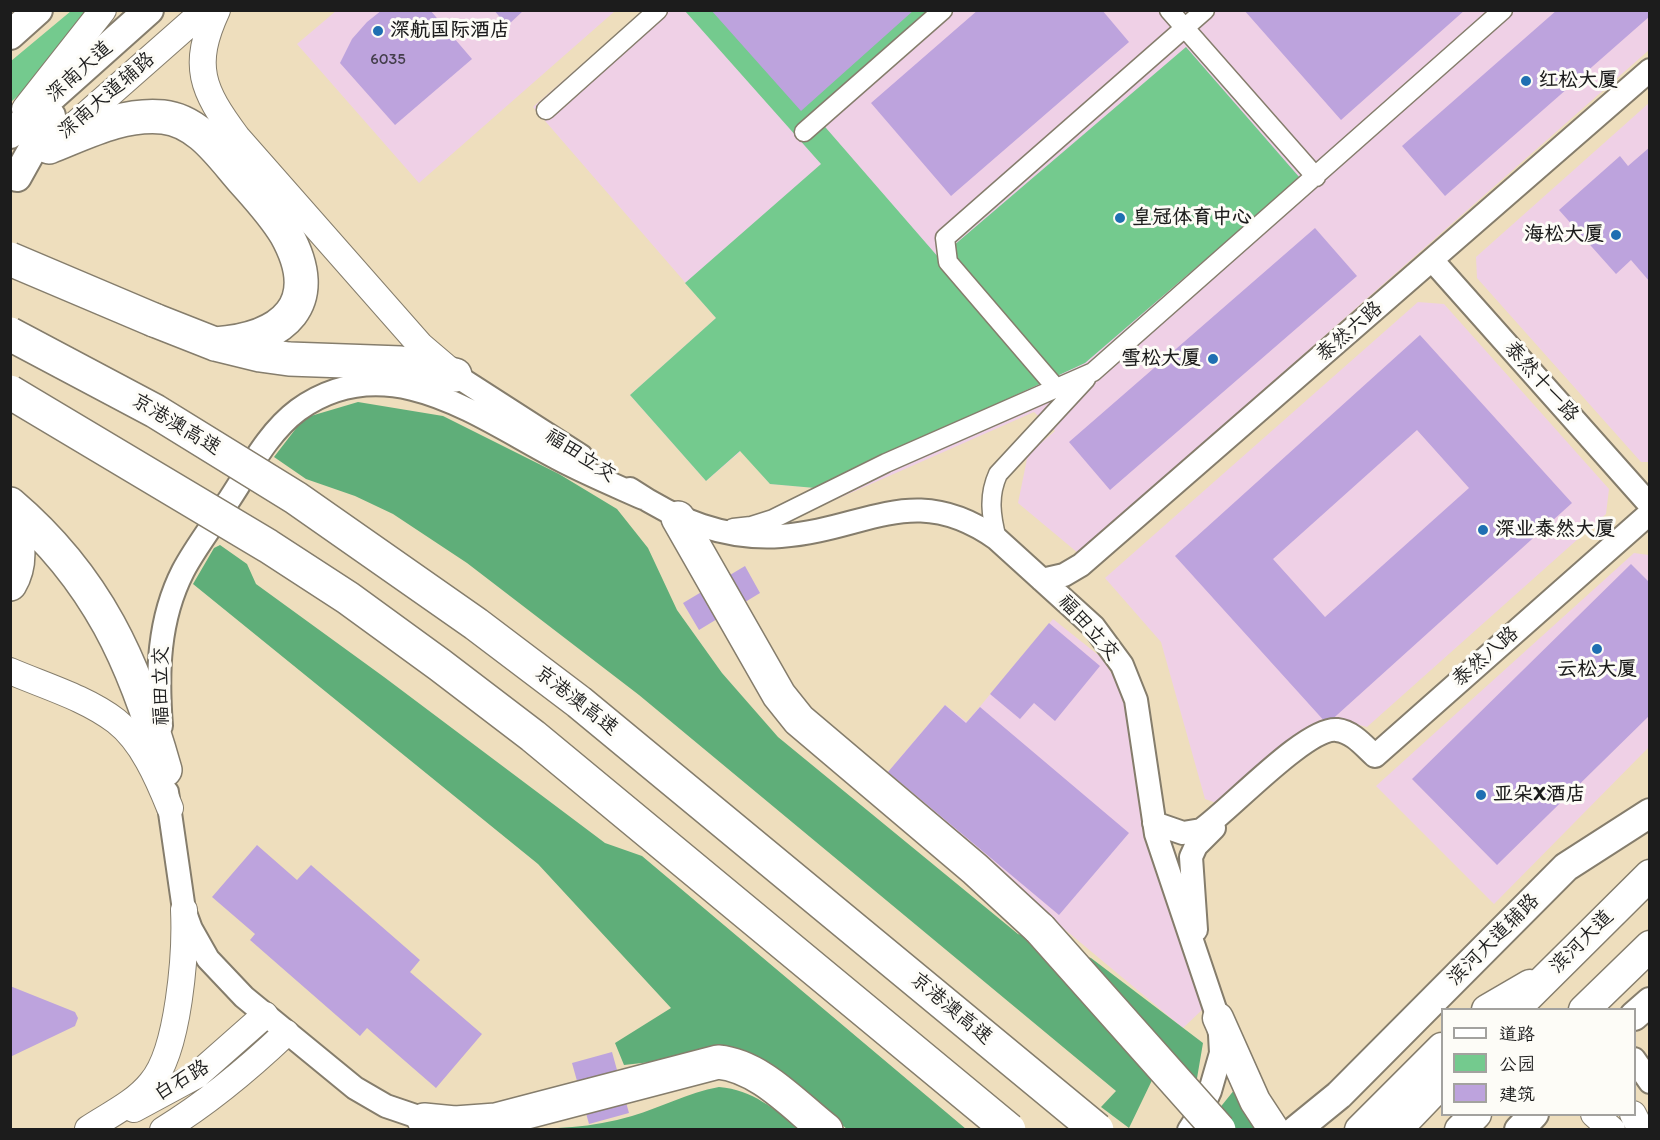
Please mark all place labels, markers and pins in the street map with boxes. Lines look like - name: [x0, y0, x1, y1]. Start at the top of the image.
- place label: 深航国际酒店: [390, 19, 510, 43]
- marker: 深航国际酒店: [371, 24, 385, 38]
- place label: 红松大厦: [1538, 69, 1618, 93]
- marker: 红松大厦: [1519, 74, 1533, 88]
- place label: 皇冠体育中心: [1132, 206, 1252, 230]
- marker: 皇冠体育中心: [1113, 211, 1127, 225]
- place label: 海松大厦: [1524, 223, 1604, 247]
- marker: 海松大厦: [1609, 228, 1623, 242]
- place label: 雪松大厦: [1121, 347, 1201, 371]
- marker: 雪松大厦: [1206, 352, 1220, 366]
- place label: 深业泰然大厦: [1495, 518, 1615, 542]
- marker: 深业泰然大厦: [1476, 523, 1490, 537]
- marker: 云松大厦: [1590, 642, 1604, 656]
- place label: 云松大厦: [1557, 658, 1637, 682]
- place label: 亚朵X酒店: [1493, 783, 1586, 807]
- marker: 亚朵X酒店: [1474, 788, 1488, 802]

